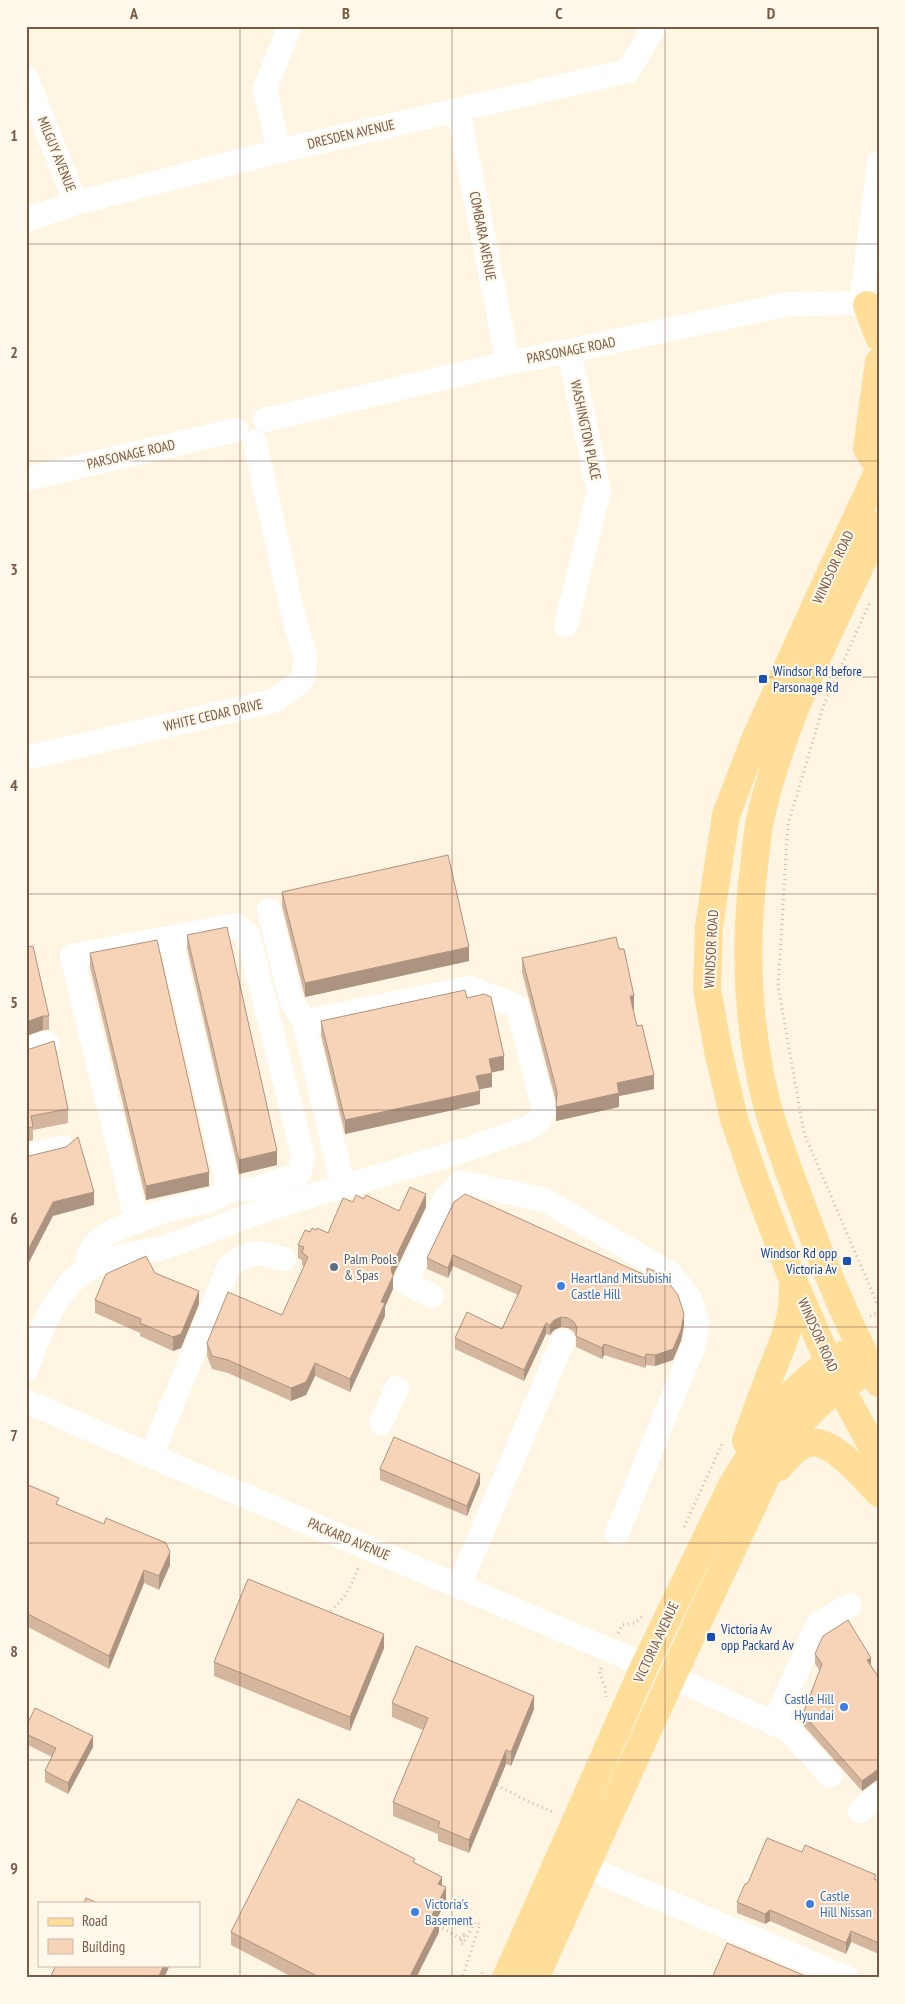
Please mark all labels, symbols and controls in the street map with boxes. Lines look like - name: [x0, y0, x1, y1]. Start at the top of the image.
- text: A: [129, 3, 139, 23]
- text: B: [342, 3, 350, 23]
- text: C: [555, 3, 563, 23]
- text: D: [767, 3, 776, 23]
- street label: MILGUY AVENUE: [34, 114, 80, 194]
- street label: DRESDEN AVENUE: [306, 115, 396, 153]
- text: 1: [10, 125, 18, 145]
- street label: COMBARA AVENUE: [466, 190, 500, 282]
- street label: PARSONAGE ROAD: [525, 333, 617, 367]
- text: 2: [10, 342, 18, 362]
- street label: WASHINGTON PLACE: [567, 378, 605, 482]
- street label: PARSONAGE ROAD: [85, 435, 177, 473]
- street label: WINDSOR ROAD: [808, 528, 858, 606]
- text: 3: [10, 559, 18, 579]
- place label: Windsor Rd before Parsonage Rd: [773, 662, 862, 696]
- marker: Windsor Rd before Parsonage Rd: [757, 673, 769, 685]
- street label: WHITE CEDAR DRIVE: [162, 695, 264, 735]
- text: 4: [10, 775, 18, 795]
- street label: WINDSOR ROAD: [700, 909, 722, 989]
- text: 5: [10, 992, 18, 1012]
- text: 6: [10, 1208, 18, 1228]
- place label: Windsor Rd opp Victoria Av: [761, 1244, 838, 1278]
- place label: Palm Pools & Spas: [344, 1250, 397, 1284]
- marker: Windsor Rd opp Victoria Av: [841, 1255, 853, 1267]
- marker: Palm Pools & Spas: [328, 1261, 340, 1273]
- place label: Heartland Mitsubishi Castle Hill: [571, 1269, 672, 1303]
- marker: Heartland Mitsubishi Castle Hill: [555, 1280, 567, 1292]
- street label: WINDSOR ROAD: [794, 1295, 842, 1375]
- text: 7: [10, 1425, 18, 1445]
- street label: PACKARD AVENUE: [305, 1514, 393, 1564]
- street label: VICTORIA AVENUE: [629, 1599, 683, 1686]
- place label: Victoria Av opp Packard Av: [720, 1620, 794, 1654]
- marker: Victoria Av opp Packard Av: [705, 1631, 717, 1643]
- text: 8: [10, 1641, 18, 1661]
- place label: Castle Hill Hyundai: [785, 1690, 835, 1724]
- marker: Castle Hill Hyundai: [838, 1701, 850, 1713]
- text: 9: [10, 1858, 18, 1878]
- place label: Castle Hill Nissan: [820, 1887, 872, 1921]
- place label: Victoria's Basement: [424, 1895, 473, 1929]
- marker: Castle Hill Nissan: [804, 1898, 816, 1910]
- legend: [38, 1902, 200, 1966]
- marker: Victoria's Basement: [409, 1906, 421, 1918]
- text: Road: [82, 1911, 108, 1930]
- text: Building: [82, 1937, 125, 1956]

